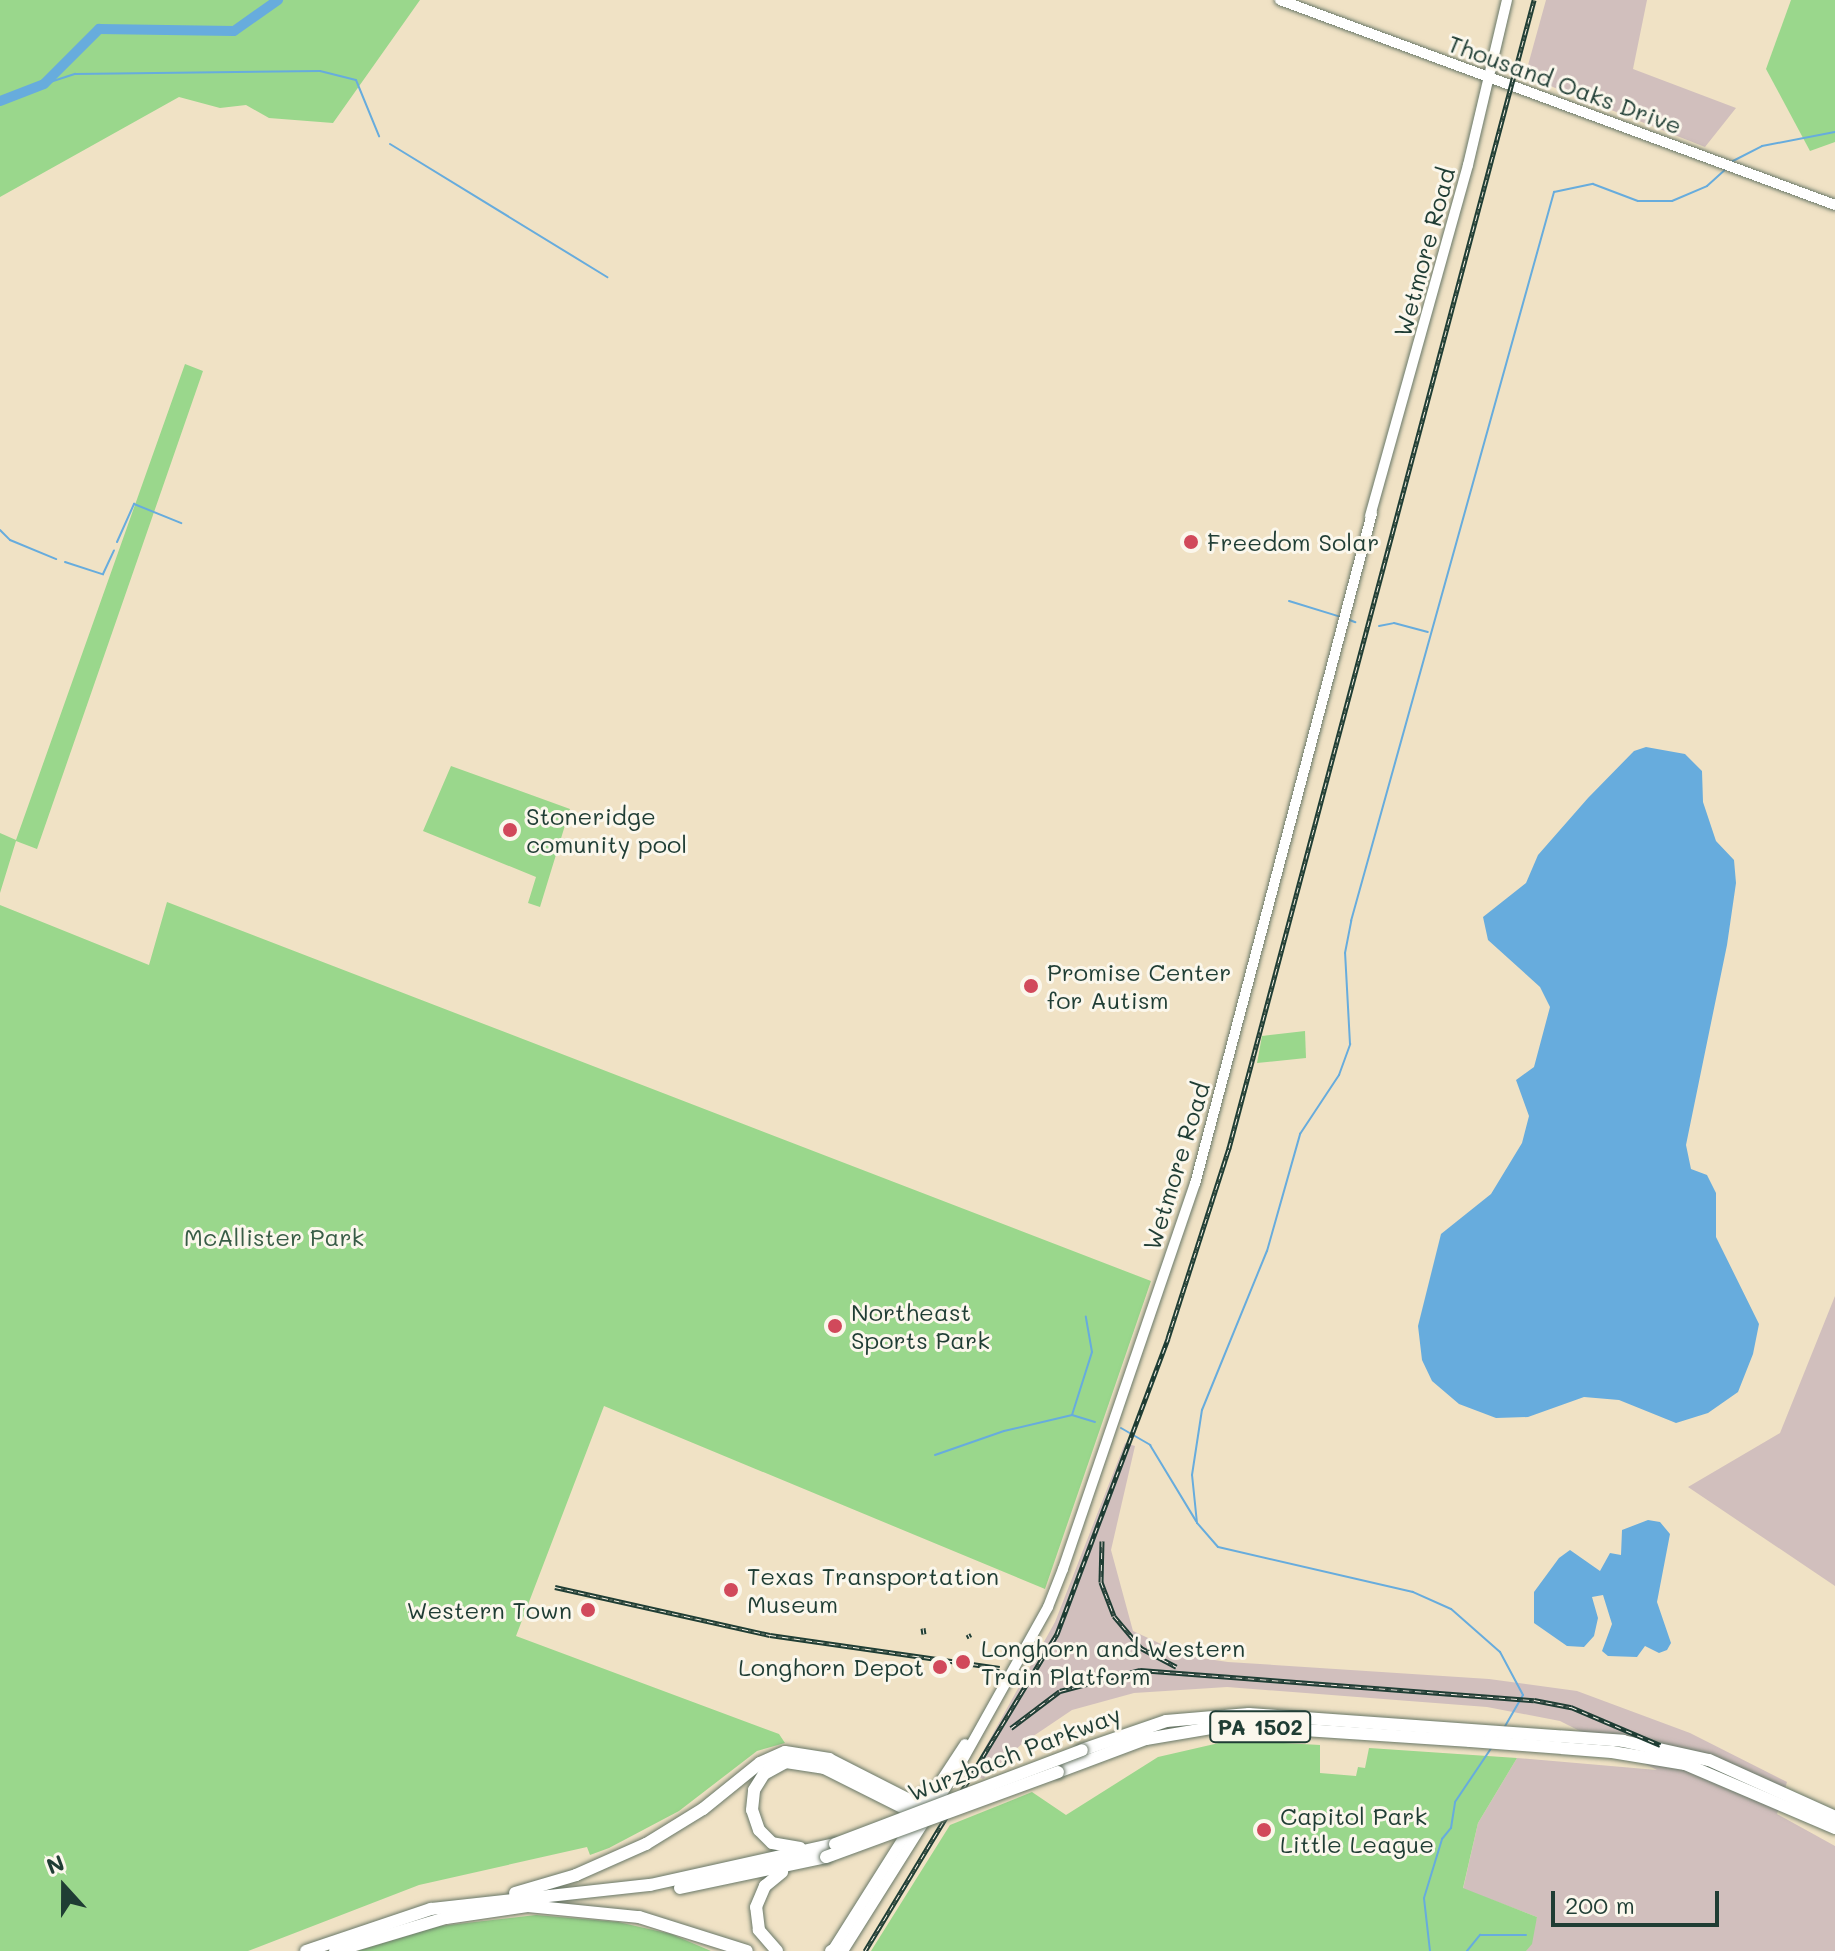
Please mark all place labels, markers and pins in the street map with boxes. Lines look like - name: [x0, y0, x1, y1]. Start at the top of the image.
- place label: Freedom Solar: [1207, 528, 1379, 556]
- marker: Freedom Solar: [1182, 533, 1200, 551]
- place label: Stoneridge comunity pool: [526, 802, 687, 858]
- marker: Stoneridge comunity pool: [501, 821, 519, 839]
- place label: Promise Center for Autism: [1047, 958, 1231, 1014]
- marker: Promise Center for Autism: [1022, 977, 1040, 995]
- place label: Northeast Sports Park: [851, 1298, 990, 1354]
- marker: Northeast Sports Park: [826, 1317, 844, 1335]
- place label: Texas Transportation Museum: [747, 1562, 999, 1618]
- marker: Texas Transportation Museum: [722, 1581, 740, 1599]
- place label: Western Town: [406, 1596, 572, 1624]
- marker: Western Town: [579, 1601, 597, 1619]
- place label: Longhorn and Western Train Platform: [981, 1634, 1245, 1690]
- marker: Longhorn and Western Train Platform: [952, 1651, 974, 1673]
- place label: Longhorn Depot: [738, 1653, 924, 1681]
- marker: Longhorn Depot: [931, 1658, 949, 1676]
- place label: Capitol Park Little League: [1280, 1802, 1434, 1858]
- marker: Capitol Park Little League: [1255, 1821, 1273, 1839]

